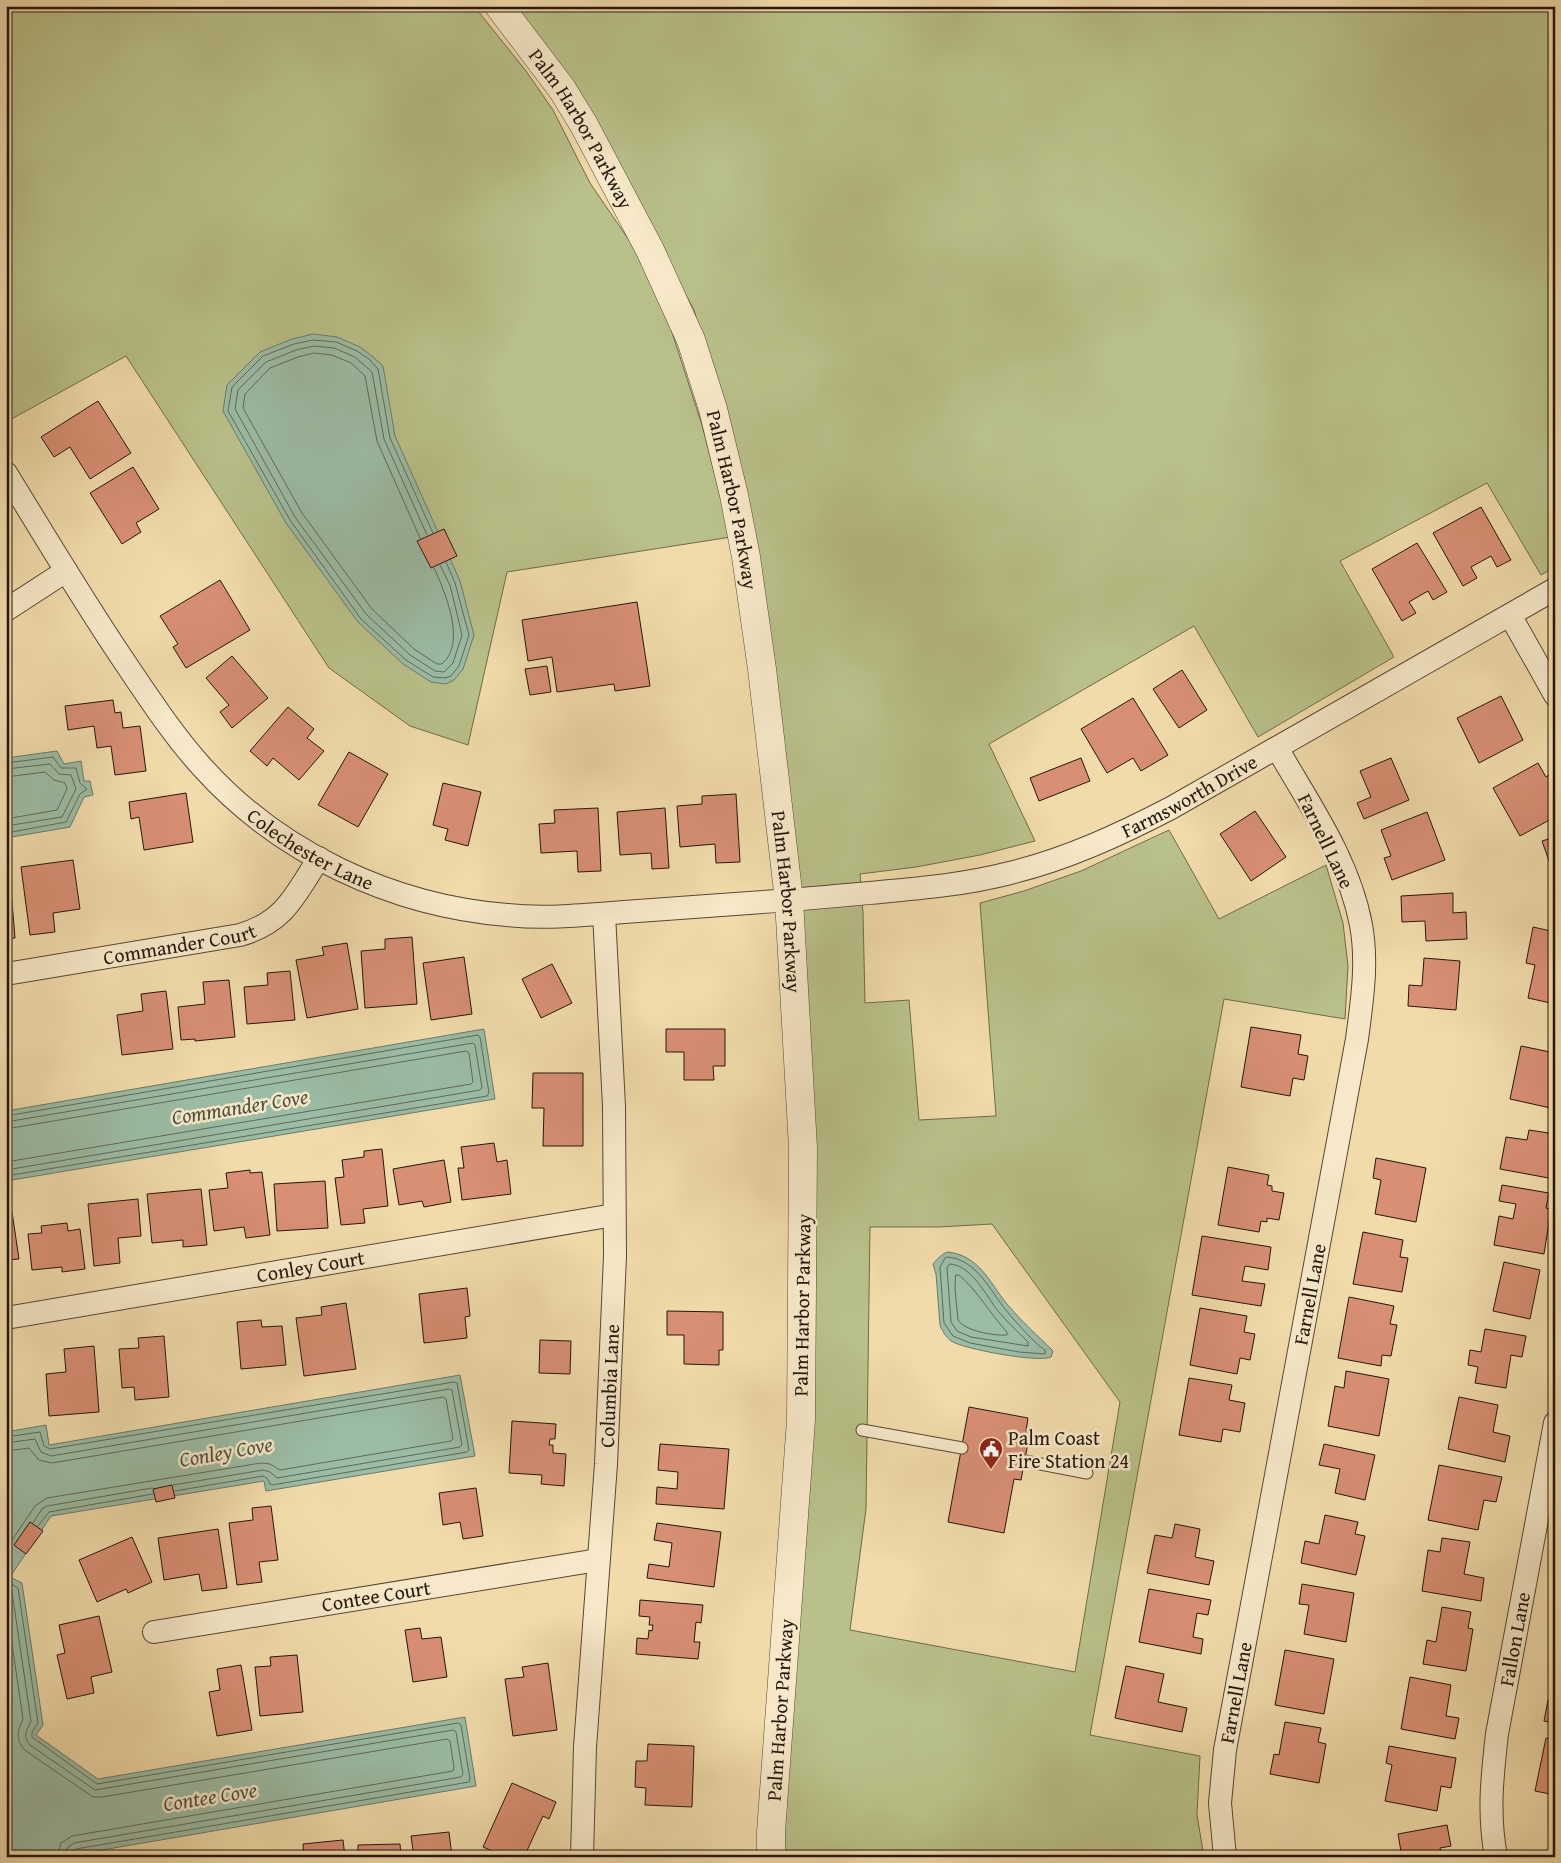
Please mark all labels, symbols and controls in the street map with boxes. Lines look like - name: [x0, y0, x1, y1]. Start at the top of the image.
- street label: Palm Harbor Parkway: [522, 42, 641, 214]
- street label: Palm Harbor Parkway: [700, 407, 765, 591]
- street label: Farmsworth Drive: [1116, 747, 1262, 845]
- street label: Farnell Lane: [1291, 788, 1362, 893]
- street label: Colechester Lane: [241, 801, 378, 897]
- street label: Palm Harbor Parkway: [765, 809, 809, 994]
- street label: Commander Court: [101, 916, 260, 972]
- water label: Commander Cove: [169, 1080, 310, 1133]
- street label: Palm Harbor Parkway: [785, 1213, 818, 1397]
- street label: Farnell Lane: [1285, 1241, 1333, 1347]
- street label: Conley Court: [254, 1242, 367, 1289]
- street label: Columbia Lane: [592, 1324, 626, 1448]
- place label: Palm Coast Fire Station 24: [1008, 1423, 1129, 1475]
- water label: Conley Cove: [177, 1428, 275, 1475]
- public building icon: Palm Coast Fire Station 24: [978, 1436, 1004, 1470]
- street label: Contee Court: [319, 1572, 433, 1619]
- street label: Fallon Lane: [1491, 1590, 1537, 1689]
- street label: Palm Harbor Parkway: [759, 1618, 800, 1802]
- street label: Farnell Lane: [1212, 1639, 1259, 1746]
- water label: Contee Cove: [161, 1774, 259, 1819]

